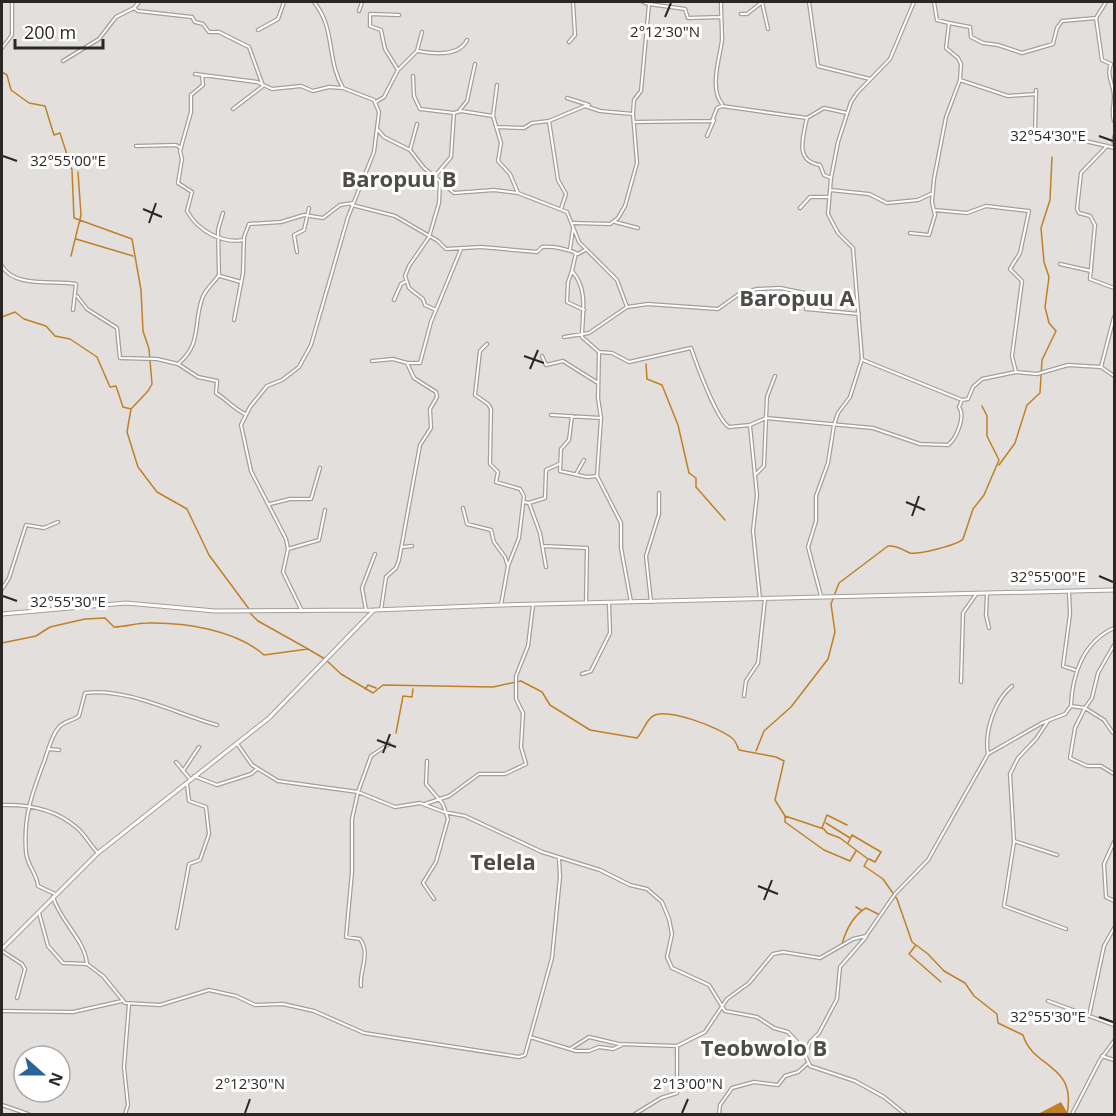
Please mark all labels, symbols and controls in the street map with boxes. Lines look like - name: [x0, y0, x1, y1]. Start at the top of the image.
- scale bar: [15, 12, 104, 50]
- text: 200 m: [24, 20, 76, 44]
- text: 2°12'30"N: [630, 21, 700, 41]
- text: 32°54'30"E: [1010, 125, 1086, 145]
- text: 32°55'00"E: [30, 150, 106, 170]
- district label: Baropuu B: [341, 163, 457, 193]
- district label: Baropuu A: [739, 282, 856, 312]
- text: 32°55'00"E: [1010, 566, 1086, 586]
- text: 32°55'30"E: [30, 591, 106, 611]
- district label: Telela: [470, 846, 536, 876]
- text: 32°55'30"E: [1010, 1006, 1086, 1026]
- district label: Teobwolo B: [701, 1032, 827, 1062]
- north arrow: [12, 1044, 72, 1104]
- text: N: [43, 1069, 69, 1089]
- text: 2°12'30"N: [215, 1073, 285, 1093]
- text: 2°13'00"N: [653, 1073, 723, 1093]

